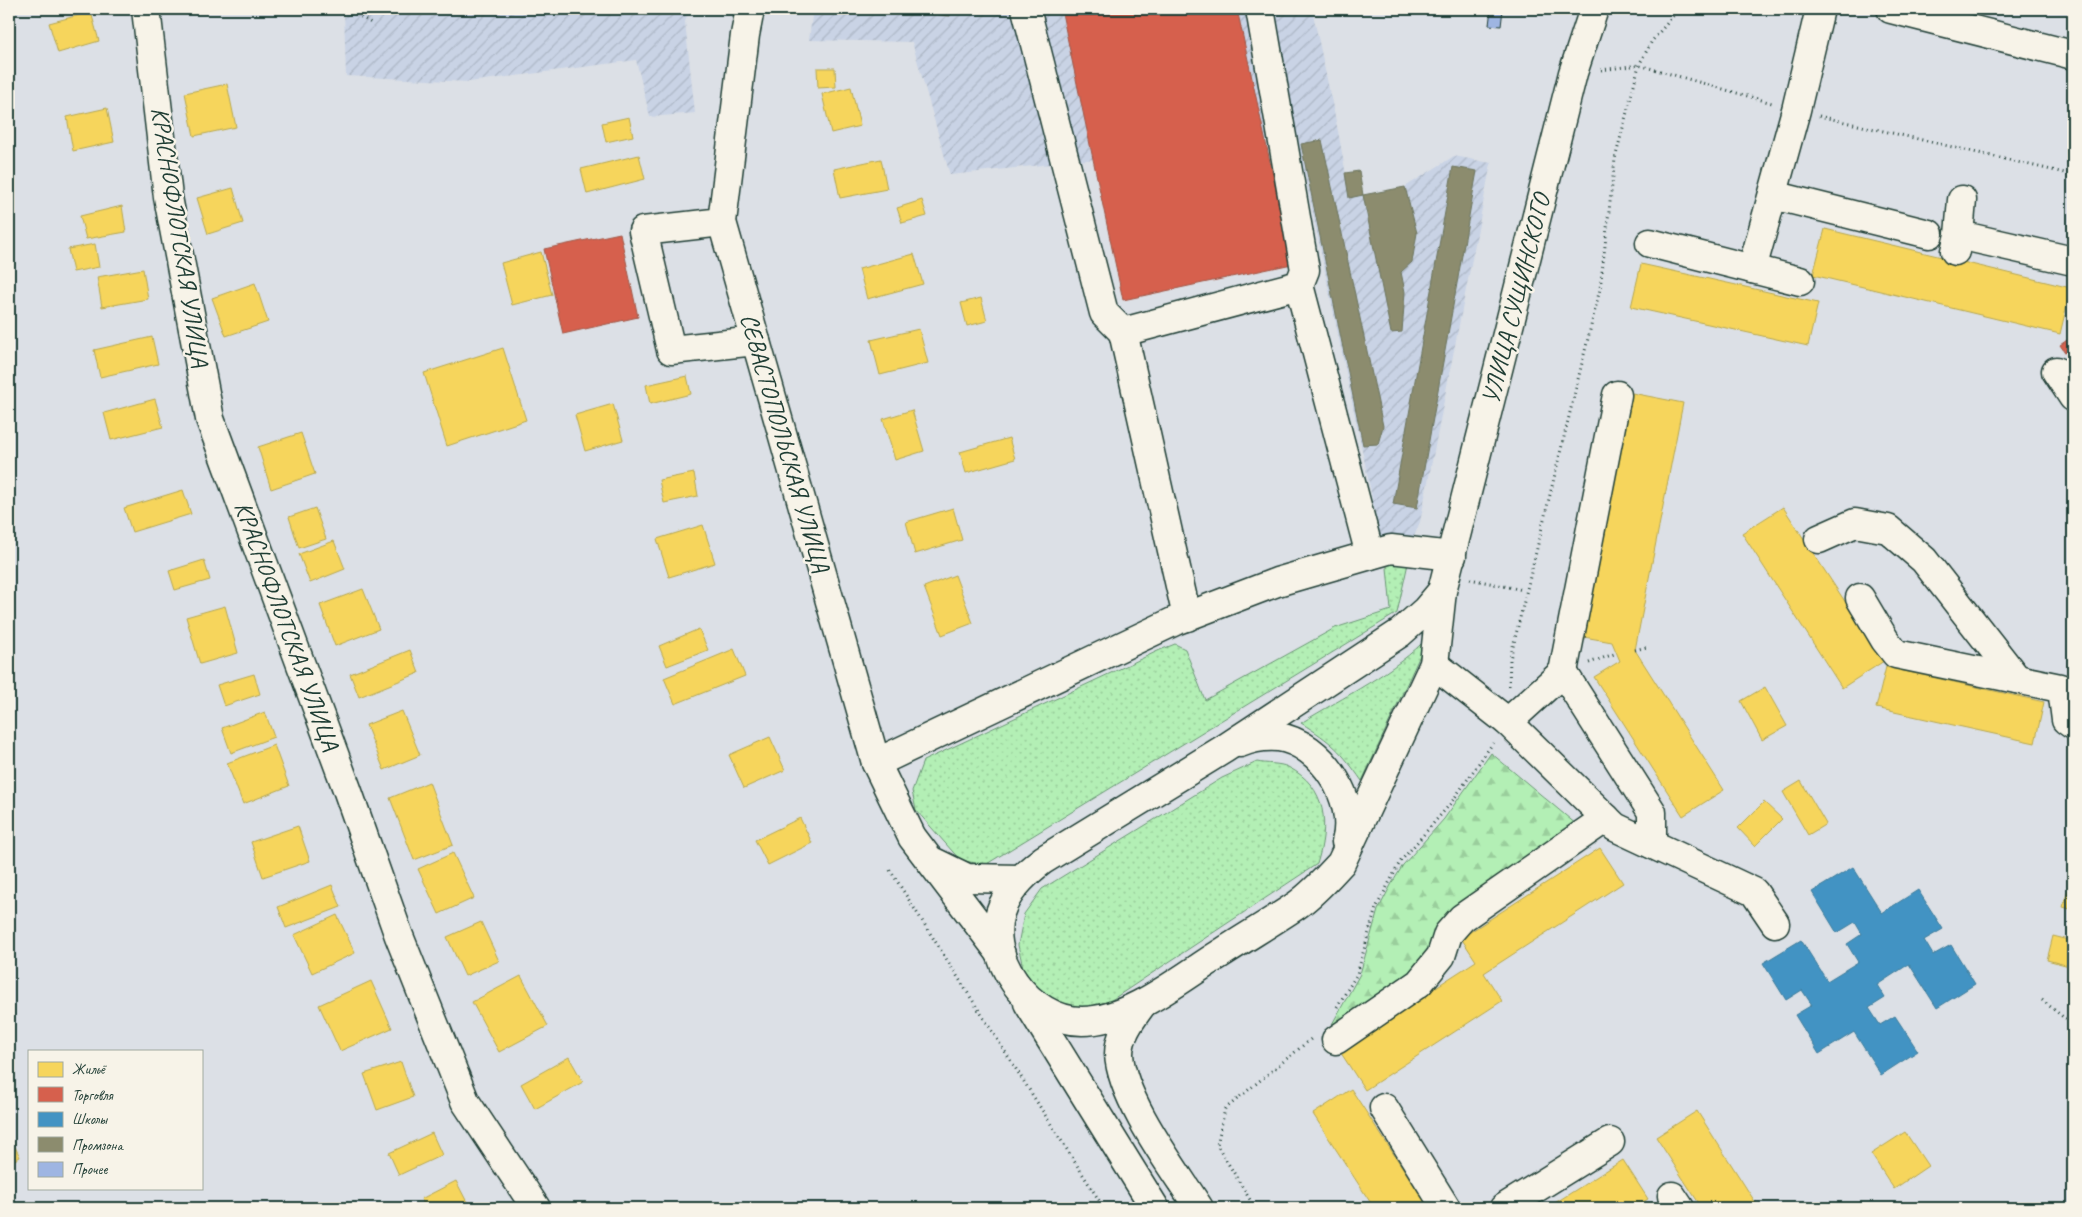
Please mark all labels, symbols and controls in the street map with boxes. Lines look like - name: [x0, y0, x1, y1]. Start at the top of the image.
- street label: КРАСНОФЛОТСКАЯ УЛИЦА: [144, 105, 216, 370]
- street label: УЛИЦА СУЩИНСКОГО: [1474, 188, 1558, 407]
- street label: СЕВАСТОПОЛЬСКАЯ УЛИЦА: [733, 310, 837, 576]
- street label: КРАСНОФЛОТСКАЯ УЛИЦА: [227, 497, 347, 755]
- legend: [28, 1050, 202, 1190]
- text: Жильё: [72, 1060, 107, 1079]
- text: Торговля: [72, 1086, 115, 1105]
- text: Школы: [72, 1110, 108, 1129]
- text: Промзона: [72, 1136, 124, 1155]
- text: Прочее: [72, 1160, 108, 1179]

